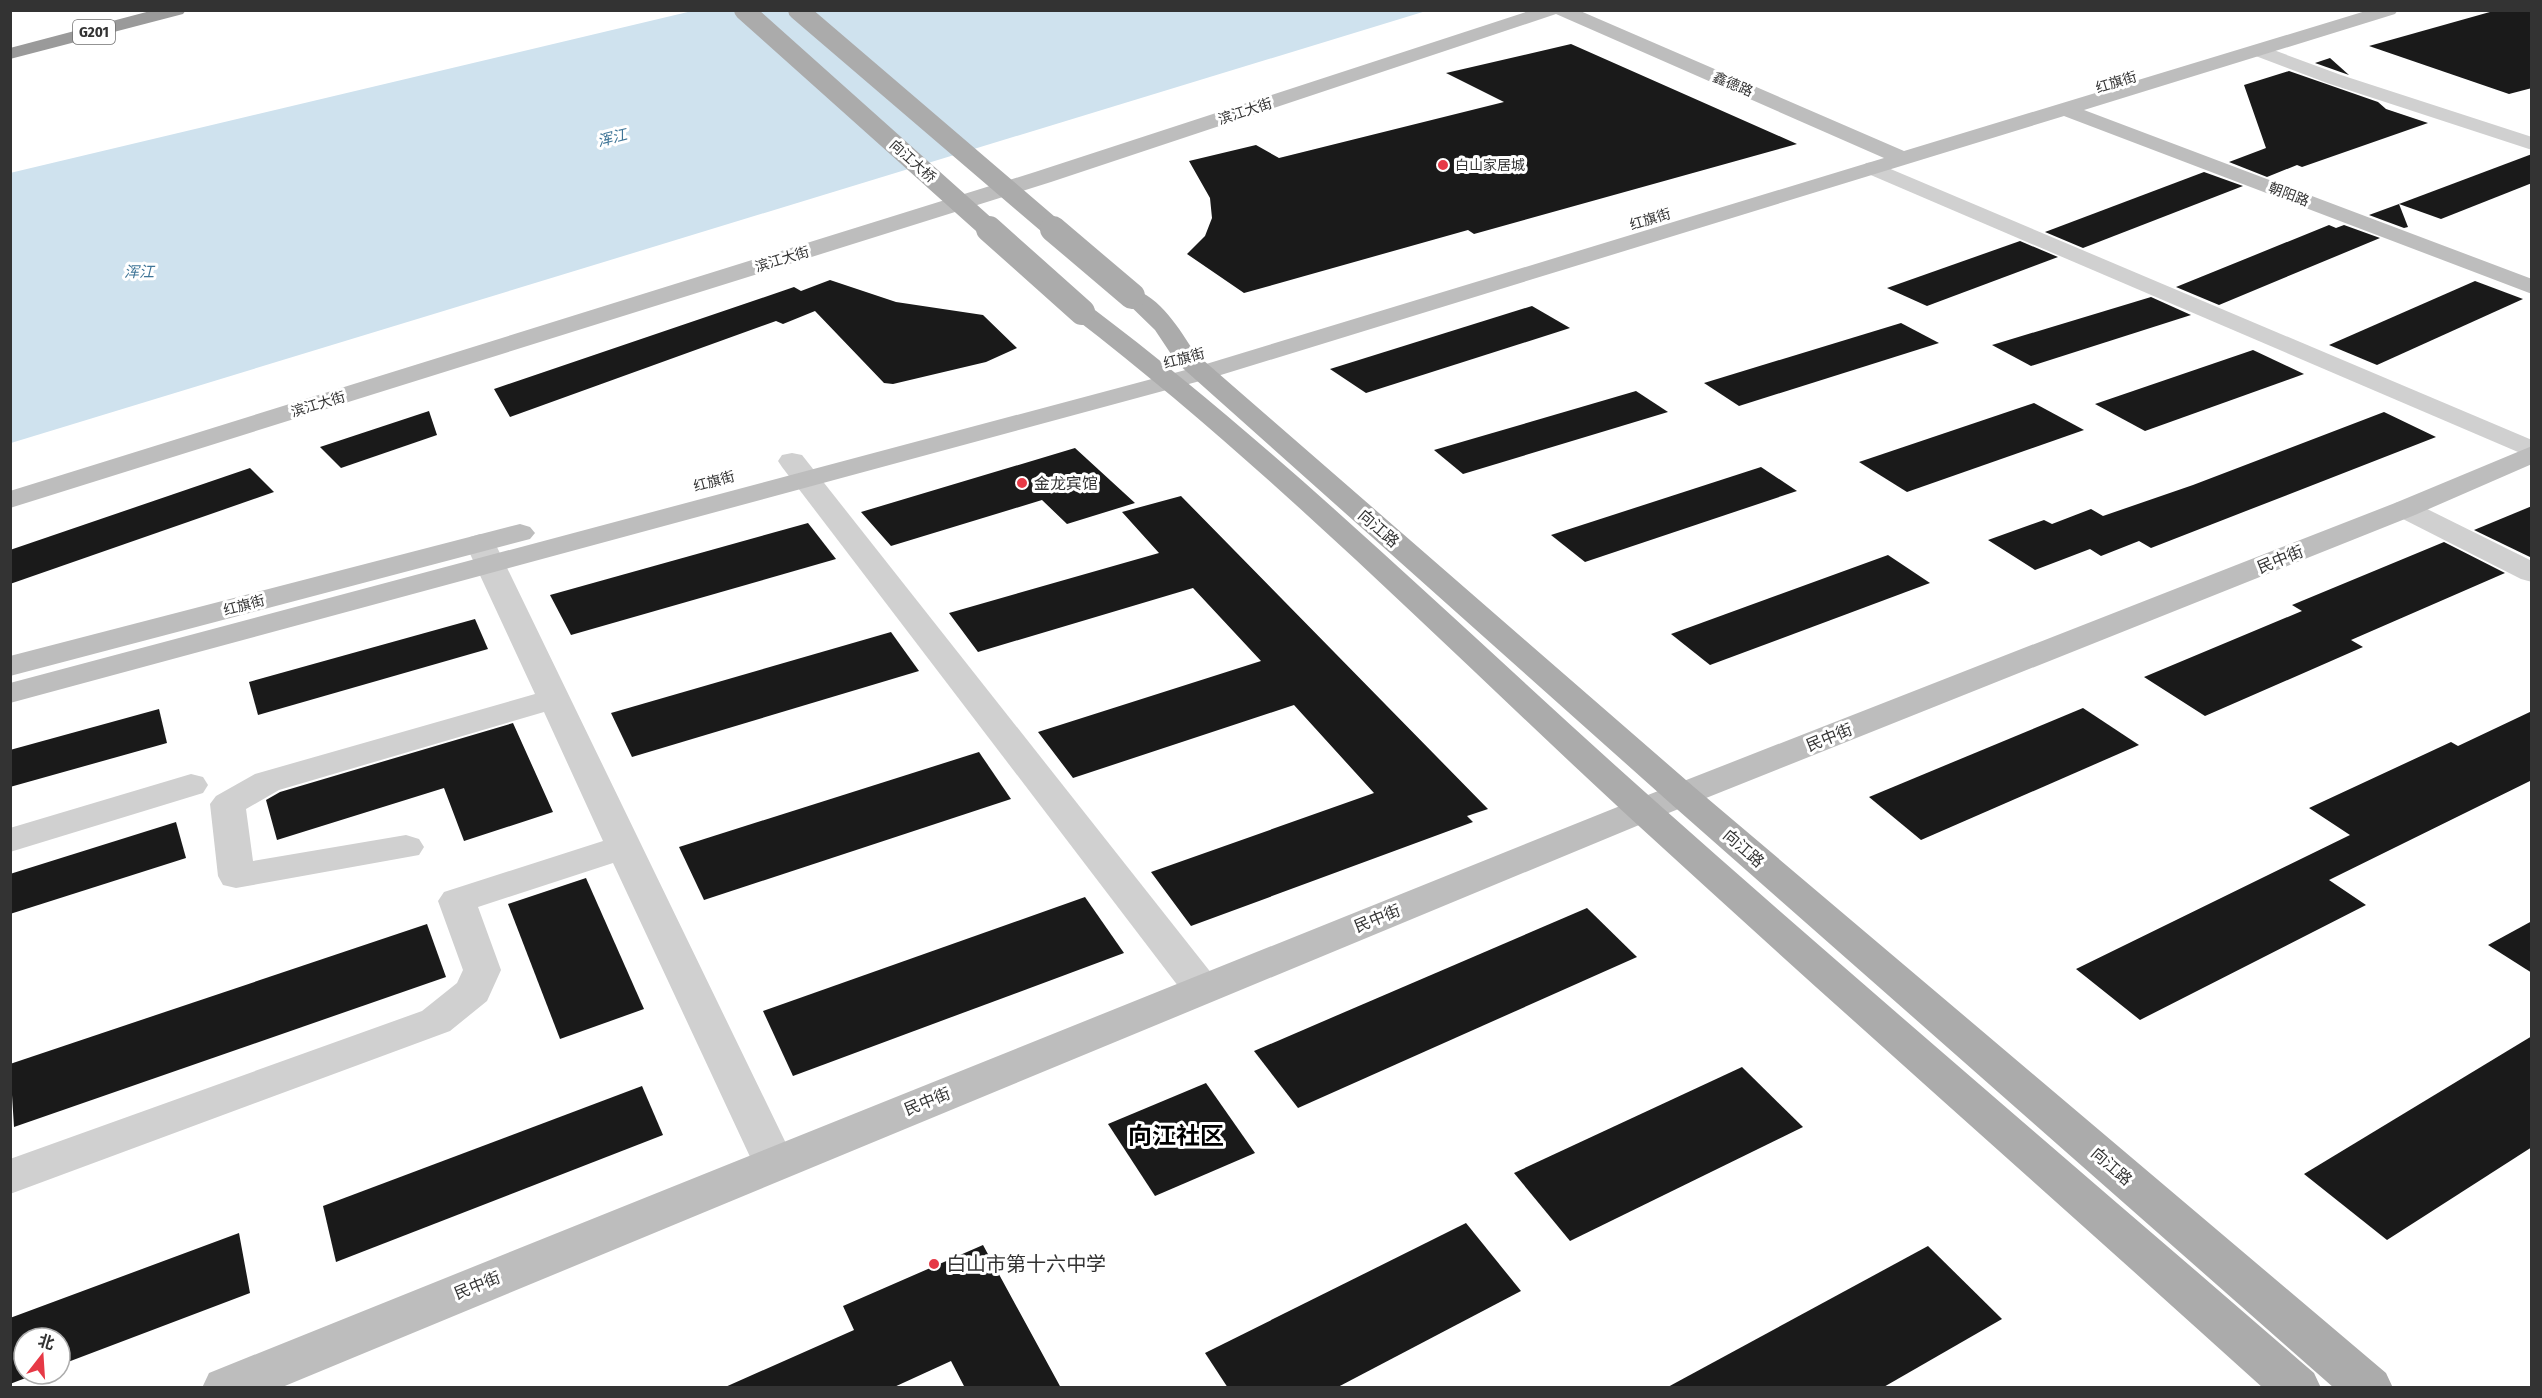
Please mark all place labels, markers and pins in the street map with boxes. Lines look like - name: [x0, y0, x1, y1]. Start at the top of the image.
- place label: 白山家居城: [1455, 157, 1525, 174]
- marker: 白山家居城: [1436, 158, 1450, 172]
- place label: 金龙宾馆: [1034, 474, 1098, 493]
- marker: 金龙宾馆: [1015, 476, 1029, 490]
- place label: 白山市第十六中学: [946, 1252, 1106, 1276]
- marker: 白山市第十六中学: [927, 1257, 941, 1271]

